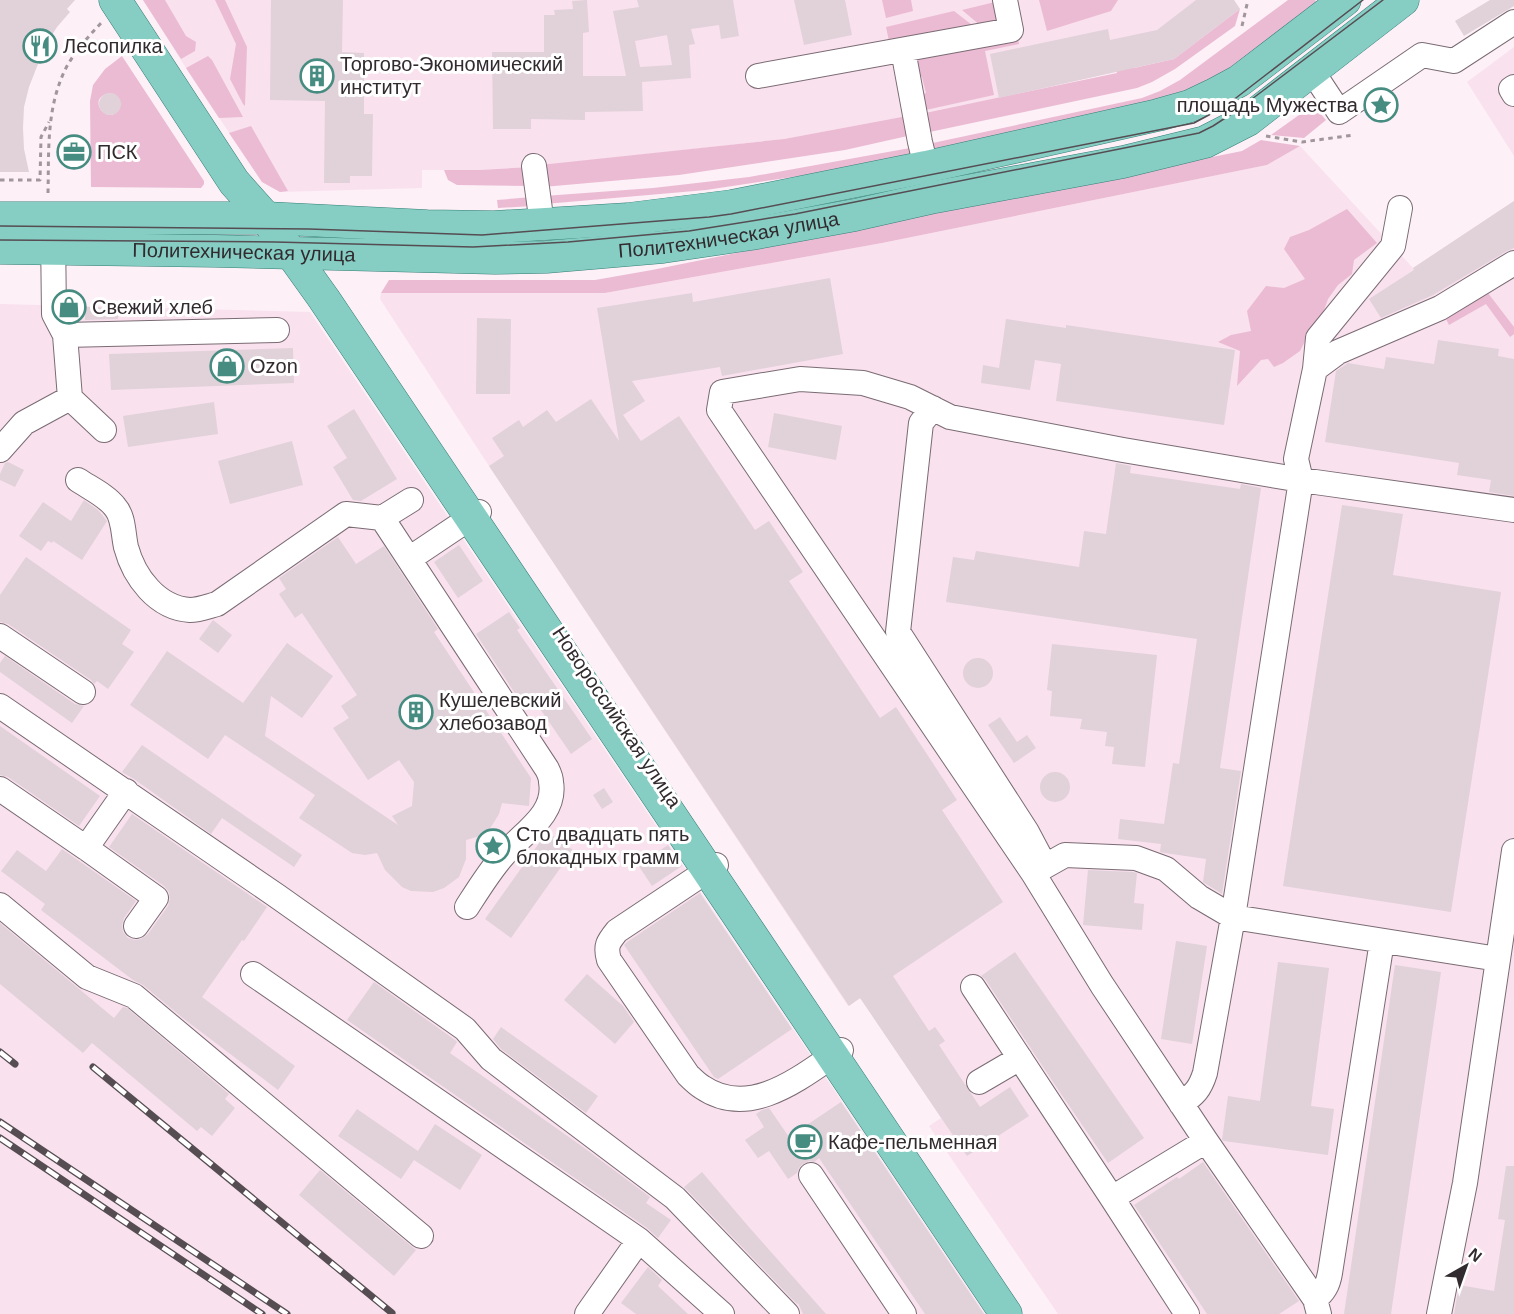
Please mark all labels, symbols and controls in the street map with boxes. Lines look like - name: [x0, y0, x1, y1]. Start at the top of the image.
- restaurant icon: Лесопилка: [22, 28, 58, 64]
- place label: Лесопилка: [63, 35, 163, 57]
- place label: Торгово-Экономический институт: [340, 53, 563, 98]
- building icon: Торгово-Экономический институт: [299, 58, 335, 94]
- place icon: площадь Мужества: [1363, 87, 1399, 123]
- place label: площадь Мужества: [1177, 94, 1359, 116]
- office icon: ПСК: [56, 134, 92, 170]
- place label: ПСК: [97, 141, 138, 163]
- street label: Политехническая улица: [617, 207, 841, 262]
- street label: Политехническая улица: [132, 239, 357, 266]
- shop icon: Свежий хлеб: [51, 289, 87, 325]
- place label: Свежий хлеб: [92, 296, 213, 318]
- shop icon: Ozon: [209, 348, 245, 384]
- place label: Ozon: [250, 355, 298, 377]
- street label: Новороссийская улица: [548, 622, 686, 812]
- place label: Кушелевский хлебозавод: [439, 689, 561, 734]
- building icon: Кушелевский хлебозавод: [398, 694, 434, 730]
- place label: Сто двадцать пять блокадных грамм: [516, 823, 689, 868]
- place icon: Сто двадцать пять блокадных грамм: [475, 828, 511, 864]
- cafe icon: Кафе-пельменная: [787, 1124, 823, 1160]
- place label: Кафе-пельменная: [828, 1131, 997, 1153]
- north arrow: [1436, 1236, 1496, 1296]
- text: N: [1465, 1245, 1485, 1265]

